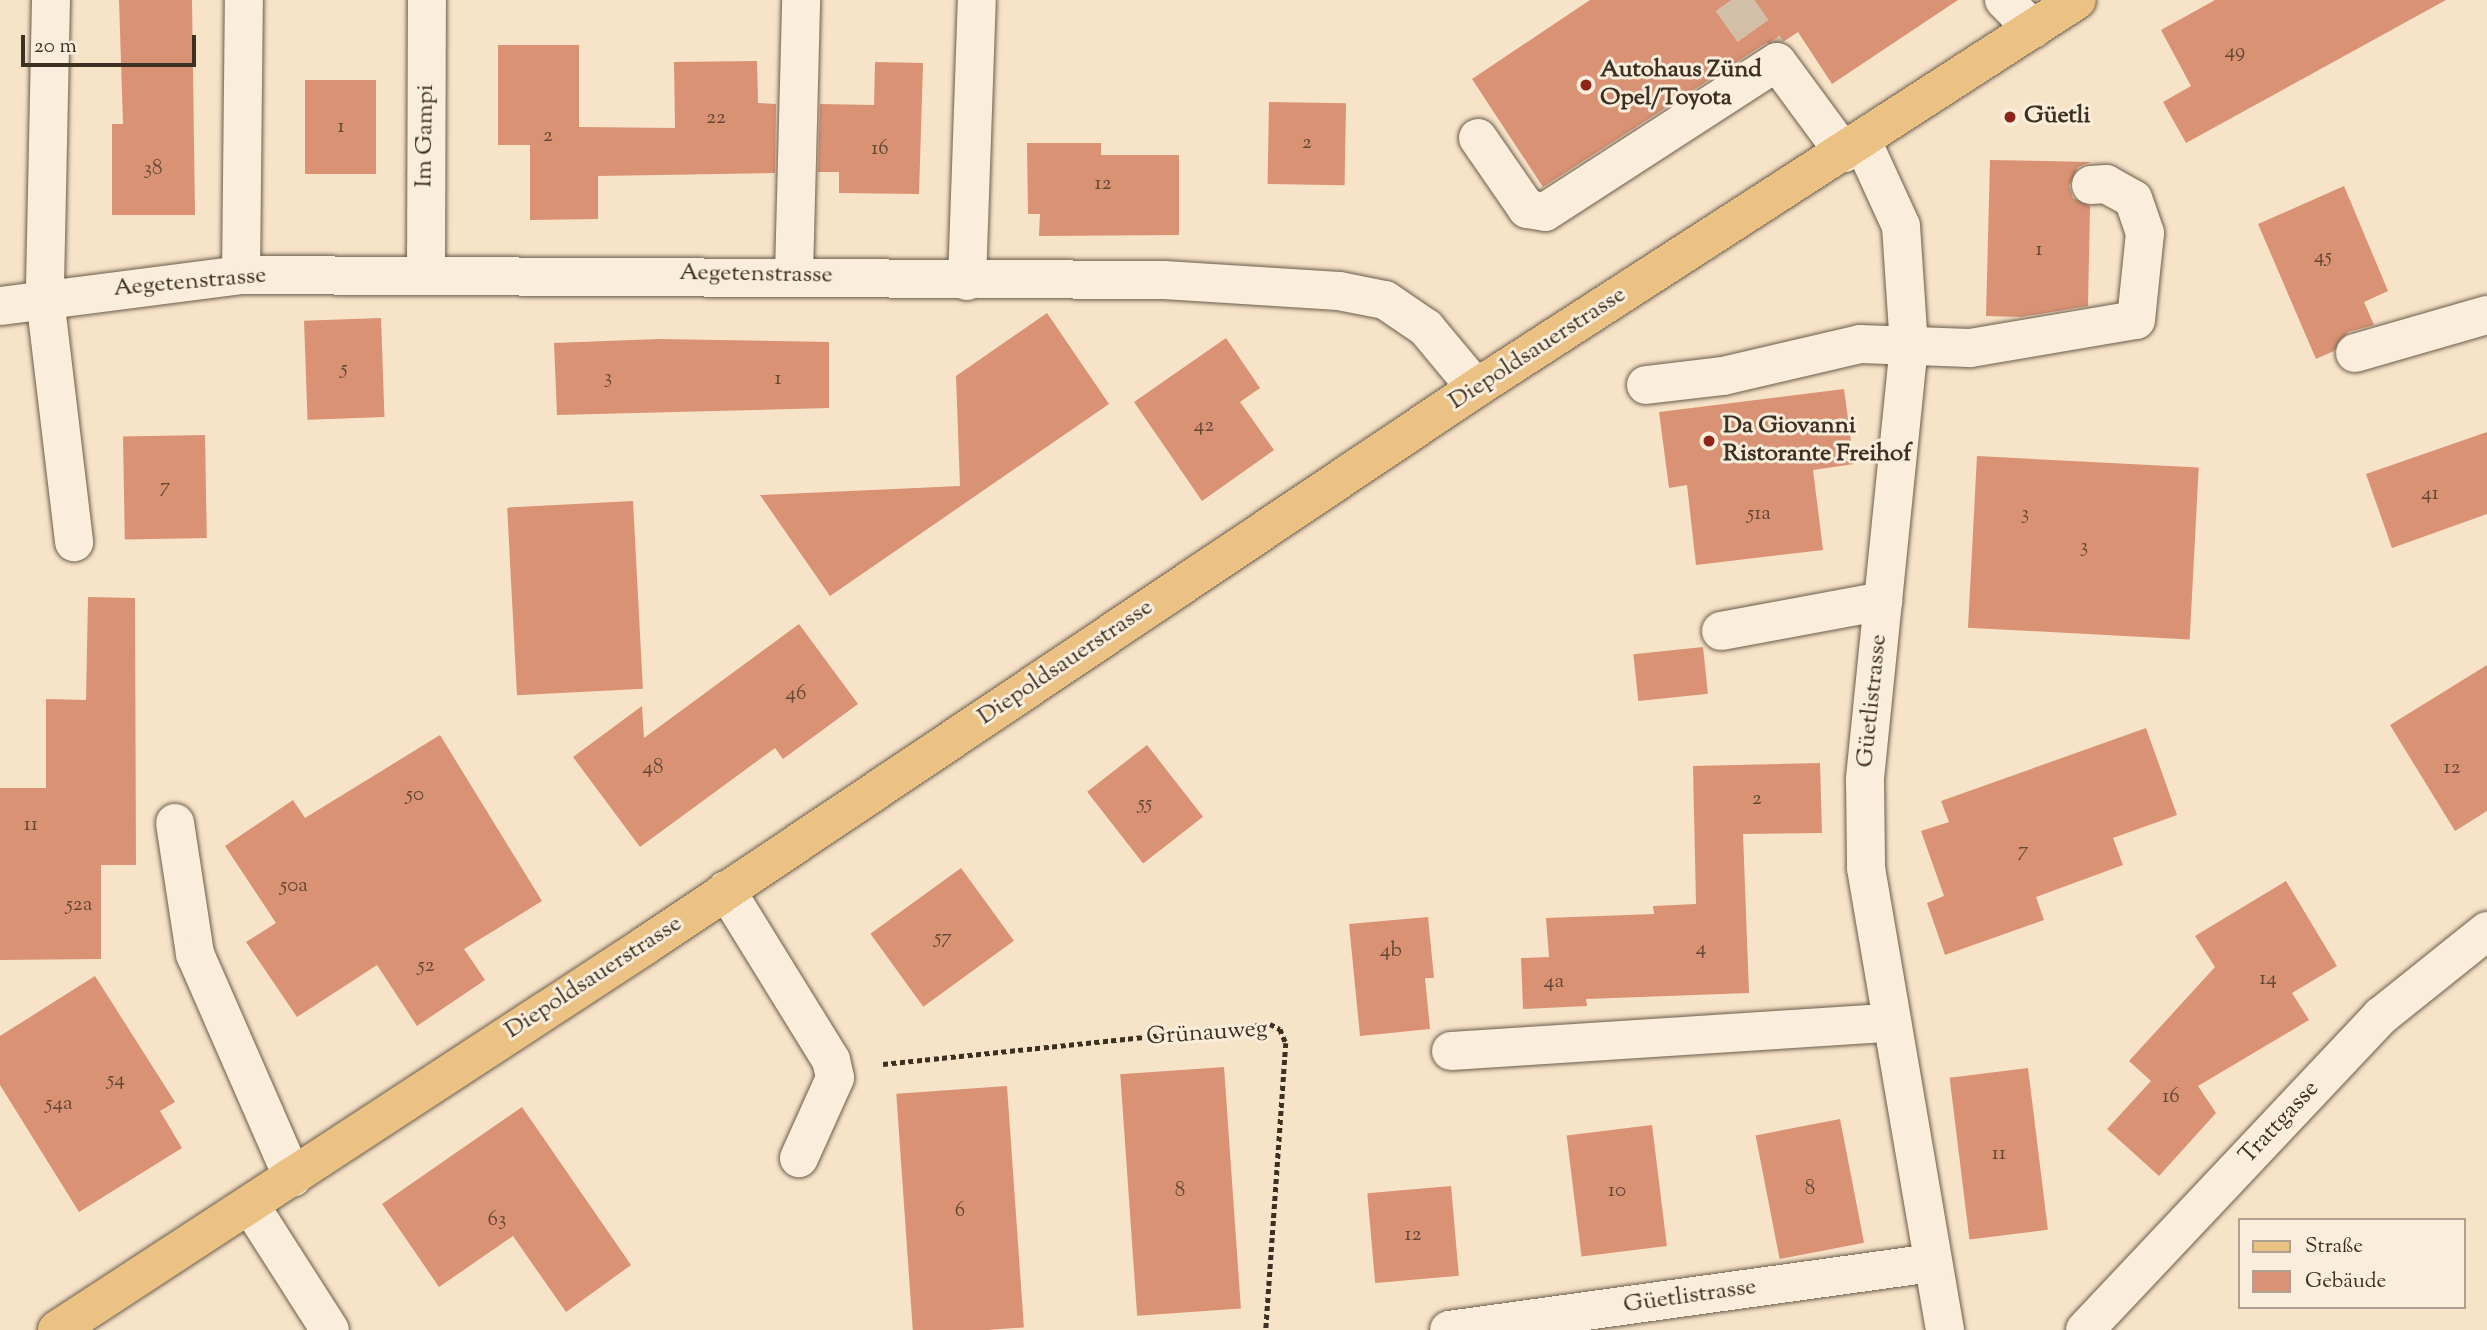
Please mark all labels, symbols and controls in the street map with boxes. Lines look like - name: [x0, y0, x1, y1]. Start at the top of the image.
- scale bar: [24, 21, 200, 65]
- text: 20 m: [34, 32, 77, 62]
- house number: 49: [2225, 39, 2245, 65]
- place label: Autohaus Zünd Opel/Toyota: [1600, 57, 1762, 113]
- marker: Autohaus Zünd Opel/Toyota: [1578, 77, 1594, 93]
- street label: Im Gampi: [411, 84, 441, 188]
- place label: Güetli: [2024, 103, 2090, 131]
- house number: 22: [706, 105, 726, 131]
- marker: Güetli: [2002, 109, 2018, 125]
- house number: 1: [337, 114, 345, 140]
- house number: 2: [543, 123, 553, 149]
- house number: 2: [1302, 130, 1312, 156]
- house number: 16: [871, 136, 889, 162]
- house number: 38: [144, 156, 162, 182]
- house number: 12: [1095, 171, 1111, 197]
- house number: 1: [2035, 237, 2043, 263]
- house number: 45: [2314, 244, 2332, 270]
- street label: Aegetenstrasse: [679, 259, 833, 291]
- street label: Aegetenstrasse: [112, 262, 268, 304]
- street label: Diepoldsauerstrasse: [1444, 281, 1632, 417]
- house number: 5: [340, 356, 348, 382]
- house number: 3: [604, 365, 612, 391]
- house number: 1: [774, 366, 782, 392]
- house number: 42: [1194, 413, 1214, 439]
- place label: Da Giovanni Ristorante Freihof: [1723, 413, 1912, 469]
- marker: Da Giovanni Ristorante Freihof: [1701, 433, 1717, 449]
- house number: 7: [160, 474, 170, 500]
- house number: 41: [2421, 481, 2439, 507]
- house number: 51a: [1747, 501, 1771, 527]
- house number: 3: [2021, 501, 2029, 527]
- house number: 3: [2080, 534, 2088, 560]
- street label: Diepoldsauerstrasse: [973, 594, 1159, 732]
- street label: Güetlistrasse: [1852, 633, 1894, 769]
- house number: 46: [786, 681, 806, 707]
- house number: 48: [642, 755, 664, 781]
- house number: 12: [2444, 755, 2460, 781]
- house number: 50: [406, 782, 424, 808]
- house number: 2: [1752, 786, 1762, 812]
- house number: 55: [1138, 791, 1152, 817]
- house number: 11: [24, 812, 38, 838]
- house number: 7: [2018, 838, 2028, 864]
- house number: 50a: [280, 873, 308, 899]
- house number: 52a: [66, 892, 92, 918]
- street label: Diepoldsauerstrasse: [500, 910, 688, 1046]
- house number: 57: [934, 925, 952, 951]
- house number: 4: [1696, 936, 1706, 962]
- house number: 4b: [1380, 938, 1402, 964]
- house number: 52: [417, 953, 435, 979]
- house number: 14: [2259, 966, 2277, 992]
- house number: 4a: [1544, 969, 1564, 995]
- street label: Grünauweg: [1145, 1015, 1269, 1053]
- house number: 54: [107, 1067, 125, 1093]
- street label: Trattgasse: [2234, 1075, 2326, 1171]
- house number: 16: [2162, 1084, 2180, 1110]
- house number: 54a: [45, 1091, 73, 1117]
- house number: 11: [1992, 1141, 2006, 1167]
- house number: 8: [1805, 1176, 1815, 1202]
- house number: 8: [1175, 1178, 1185, 1204]
- house number: 10: [1608, 1178, 1626, 1204]
- house number: 6: [955, 1198, 965, 1224]
- house number: 63: [488, 1207, 506, 1233]
- legend: [2238, 1218, 2466, 1309]
- house number: 12: [1405, 1222, 1421, 1248]
- text: Straße: [2305, 1232, 2363, 1262]
- text: Gebäude: [2305, 1267, 2386, 1297]
- street label: Güetlistrasse: [1622, 1273, 1758, 1321]

